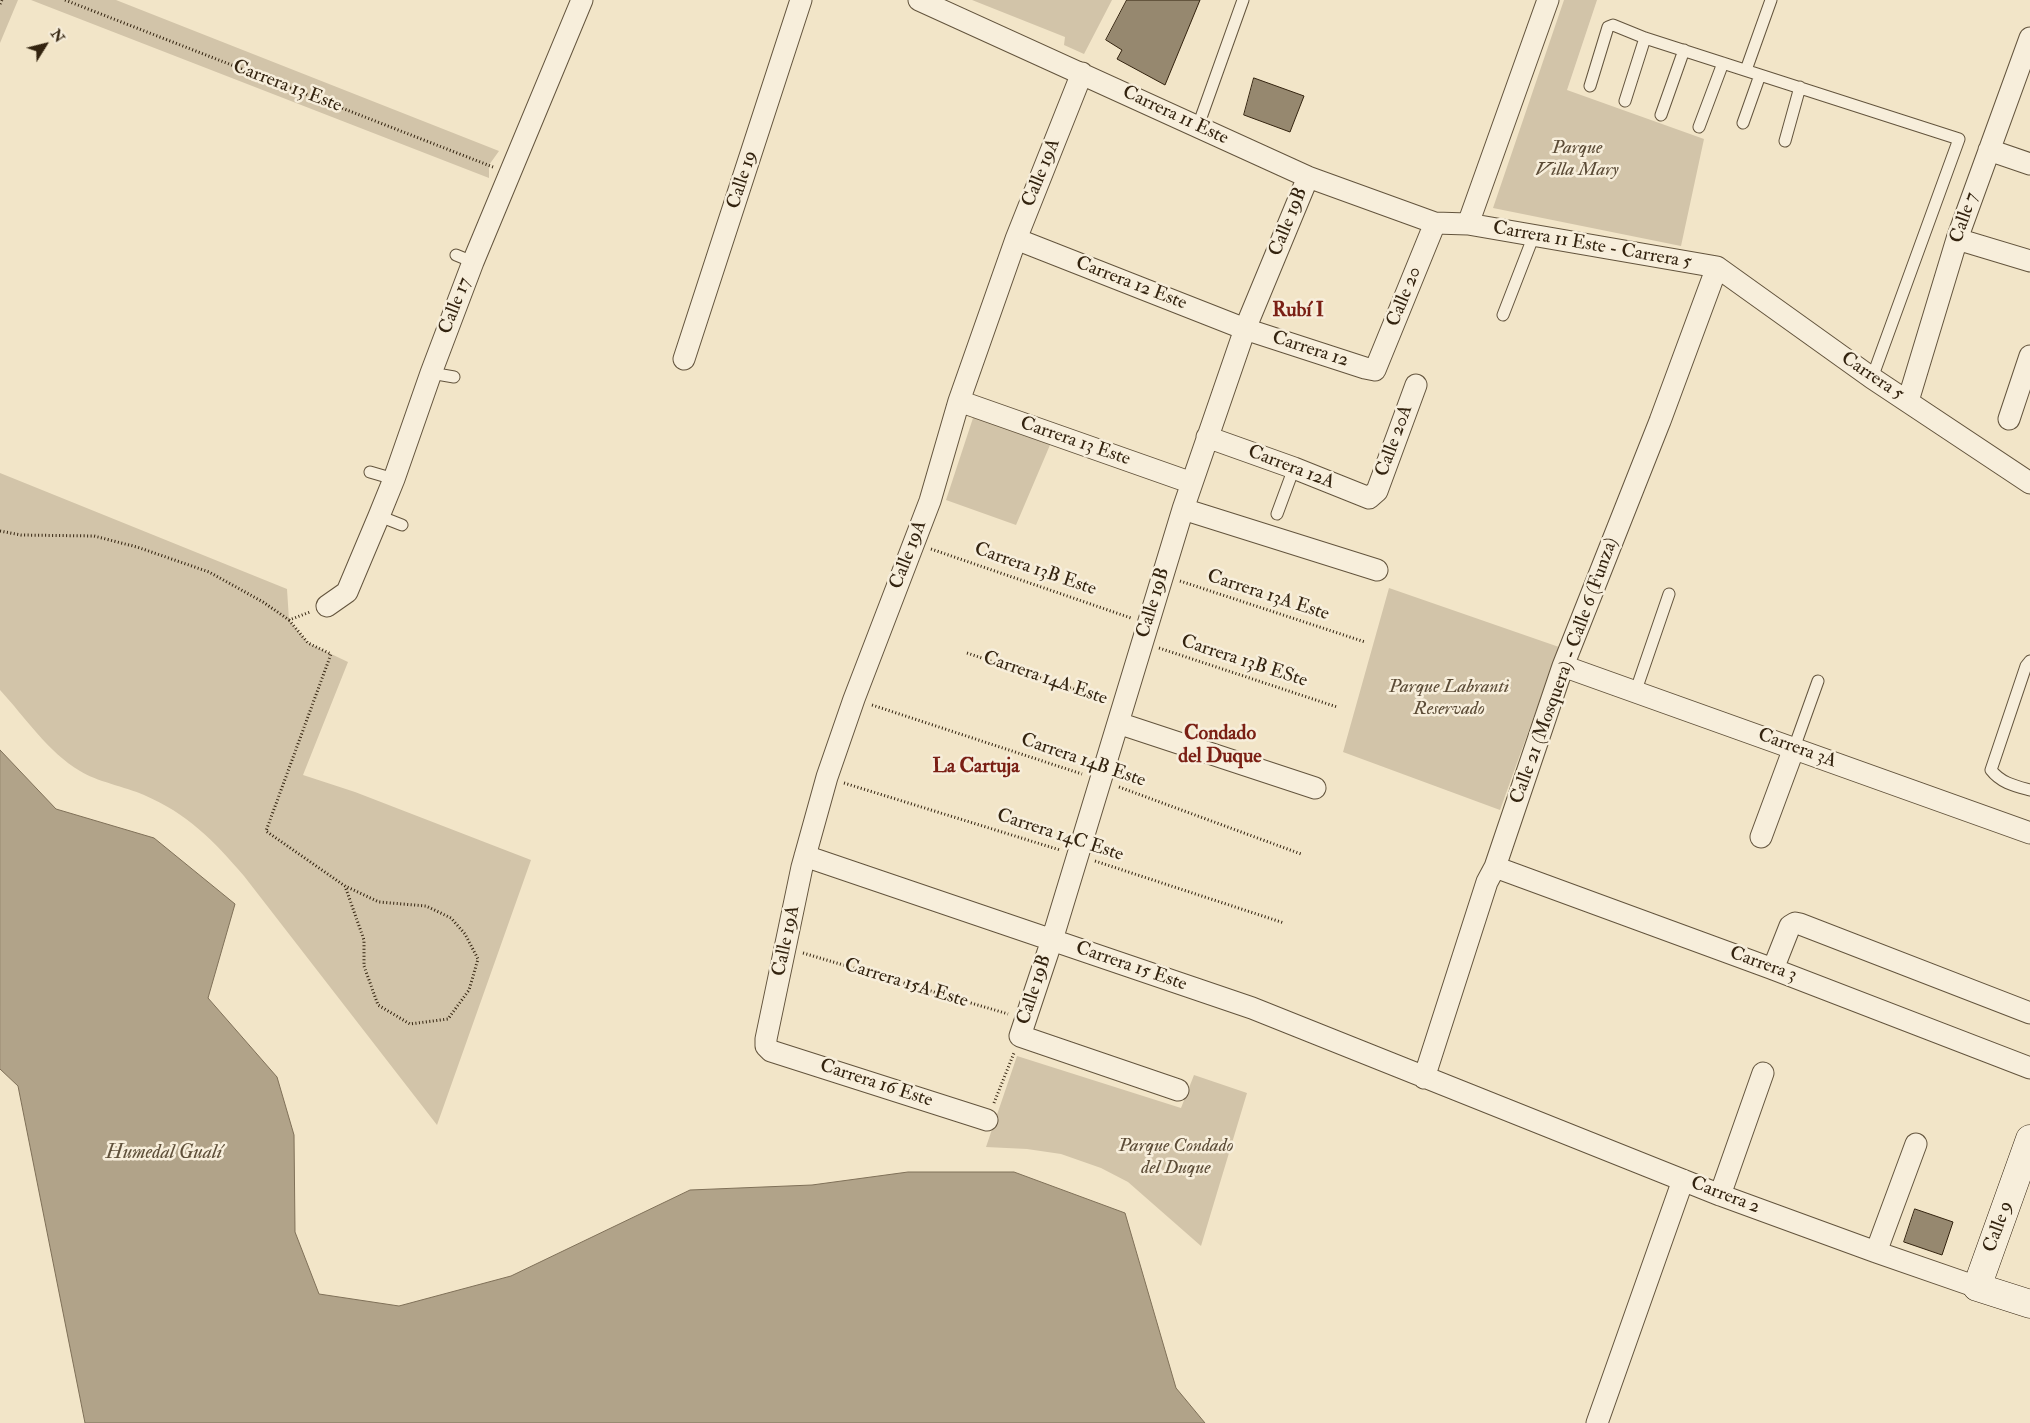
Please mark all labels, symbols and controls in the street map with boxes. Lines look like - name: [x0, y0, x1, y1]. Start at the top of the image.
- north arrow: [20, 20, 70, 70]
- text: N: [47, 26, 68, 46]
- street label: Carrera 13 Este: [229, 56, 345, 118]
- street label: Carrera 11 Este: [1118, 81, 1232, 151]
- street label: Calle 19A: [1018, 135, 1066, 211]
- park label: Parque Villa Mary: [1535, 138, 1619, 182]
- street label: Calle 19: [723, 148, 763, 212]
- street label: Calle 19B: [1265, 184, 1313, 260]
- street label: Calle 7: [1946, 190, 1984, 246]
- street label: Carrera 11 Este - Carrera 5: [1491, 217, 1693, 275]
- street label: Carrera 12 Este: [1072, 252, 1190, 316]
- street label: Calle 20: [1383, 264, 1427, 330]
- street label: Calle 17: [435, 274, 477, 338]
- district label: Rubí I: [1272, 300, 1324, 324]
- street label: Carrera 12: [1269, 327, 1351, 373]
- street label: Carrera 5: [1836, 348, 1908, 406]
- street label: Calle 20A: [1372, 402, 1418, 480]
- street label: Carrera 13 Este: [1017, 413, 1133, 471]
- street label: Carrera 12A: [1244, 441, 1338, 495]
- street label: Calle 19A: [885, 517, 933, 593]
- street label: Calle 21 (Mosquera) - Calle 6 (Funza): [1506, 535, 1624, 807]
- street label: Carrera 13B Este: [971, 538, 1099, 602]
- street label: Calle 19B: [1133, 565, 1175, 641]
- street label: Carrera 13A Este: [1204, 566, 1332, 626]
- street label: Carrera 13B ESte: [1178, 631, 1310, 693]
- street label: Carrera 14A Este: [980, 647, 1110, 711]
- park label: Parque Labranti Reservado: [1389, 677, 1509, 721]
- district label: Condado del Duque: [1178, 723, 1262, 770]
- street label: Carrera 3A: [1755, 724, 1839, 774]
- street label: Carrera 14B Este: [1018, 729, 1148, 793]
- district label: La Cartuja: [933, 756, 1019, 780]
- street label: Carrera 14C Este: [994, 805, 1126, 867]
- street label: Calle 19A: [768, 904, 806, 978]
- street label: Carrera 15 Este: [1072, 937, 1190, 997]
- street label: Carrera 3: [1726, 942, 1800, 988]
- street label: Calle 19B: [1013, 952, 1057, 1028]
- street label: Carrera 15A Este: [841, 954, 971, 1014]
- street label: Carrera 16 Este: [817, 1055, 935, 1113]
- park label: Parque Condado del Duque: [1119, 1136, 1233, 1180]
- water label: Humedal Gualí: [106, 1142, 222, 1166]
- street label: Carrera 2: [1687, 1172, 1763, 1220]
- street label: Calle 9: [1979, 1198, 2019, 1256]

